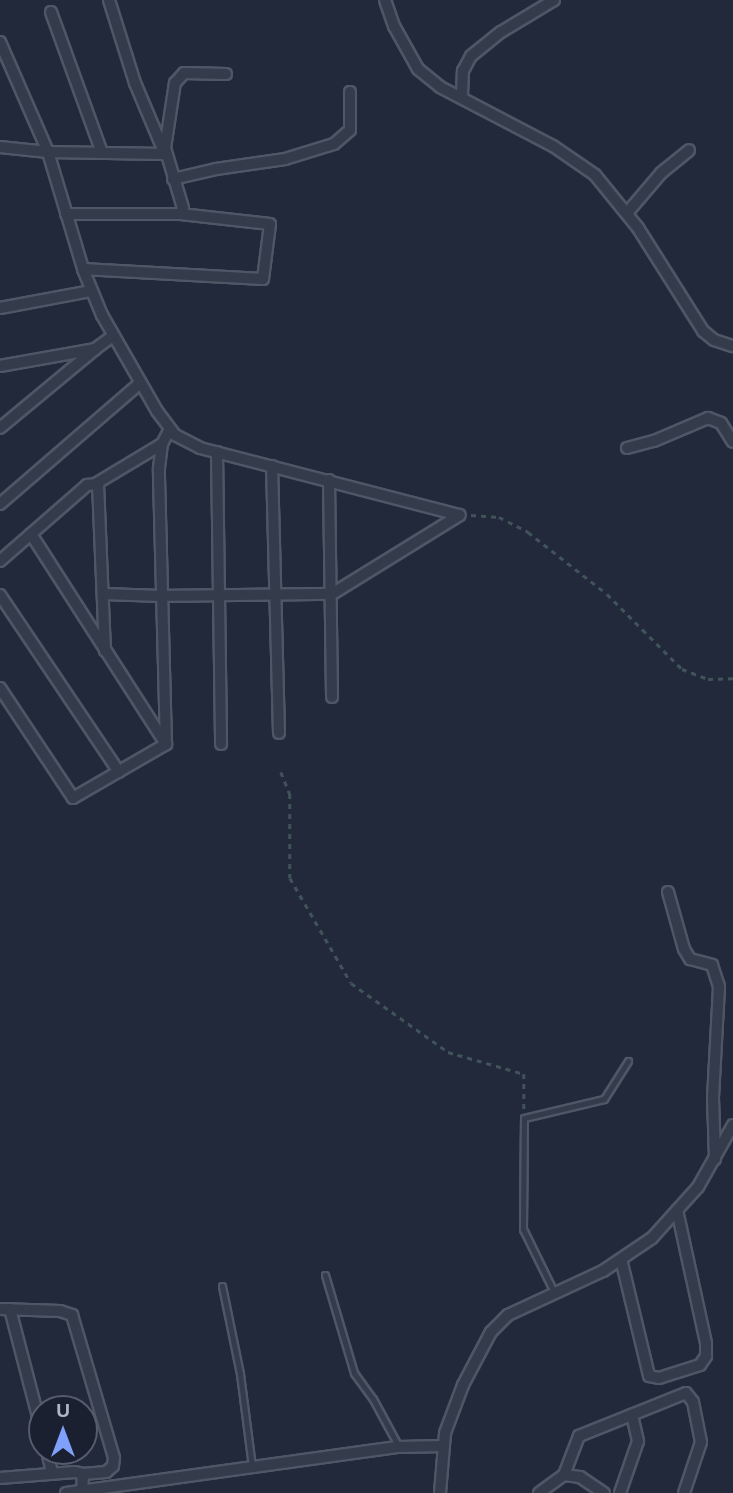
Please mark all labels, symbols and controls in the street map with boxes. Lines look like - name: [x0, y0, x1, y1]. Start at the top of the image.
- north arrow: [28, 1395, 98, 1465]
- text: U: [56, 1400, 70, 1421]

